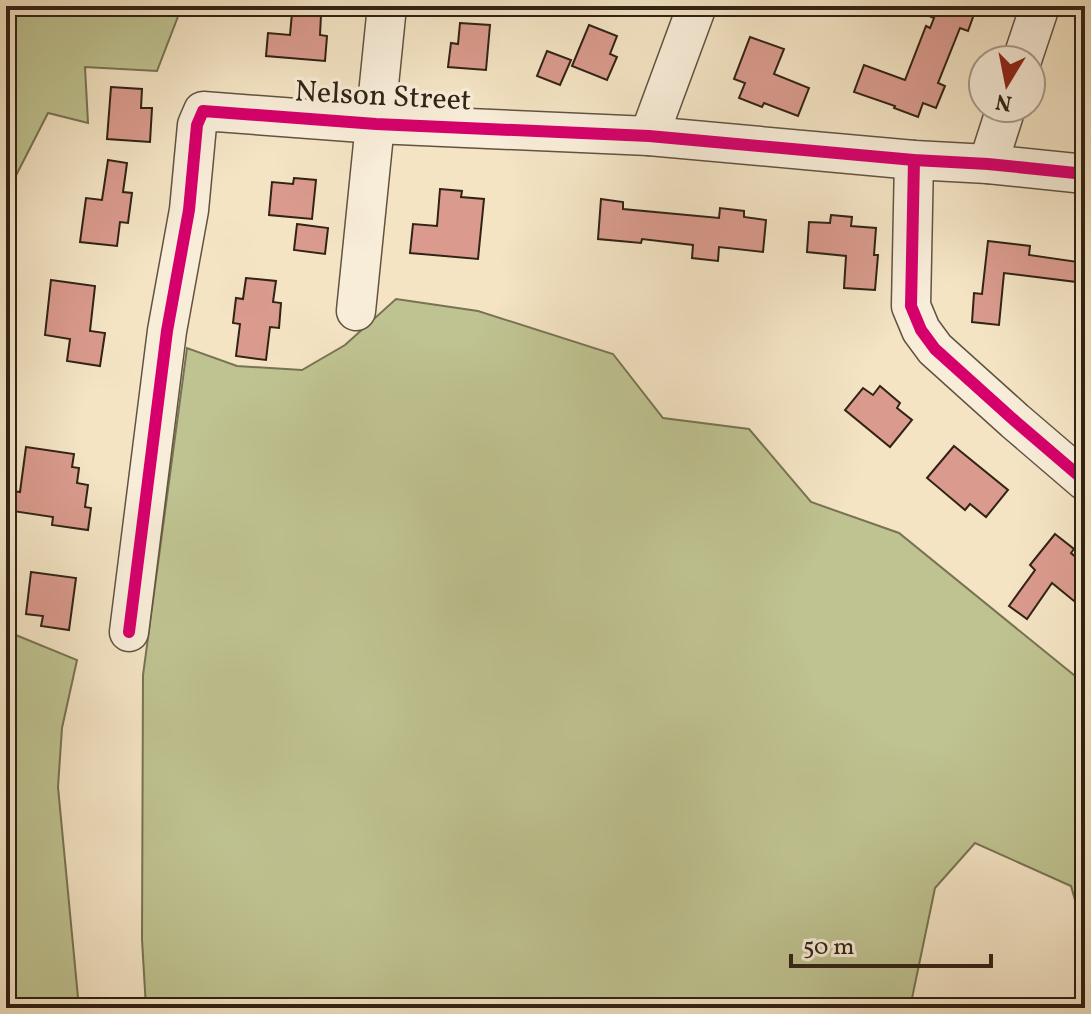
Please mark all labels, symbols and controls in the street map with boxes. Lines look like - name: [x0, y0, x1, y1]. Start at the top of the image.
- north arrow: [967, 44, 1047, 124]
- street label: Nelson Street: [294, 71, 472, 123]
- text: N: [993, 85, 1015, 118]
- scale bar: [791, 918, 991, 968]
- text: 50 m: [803, 931, 855, 965]

